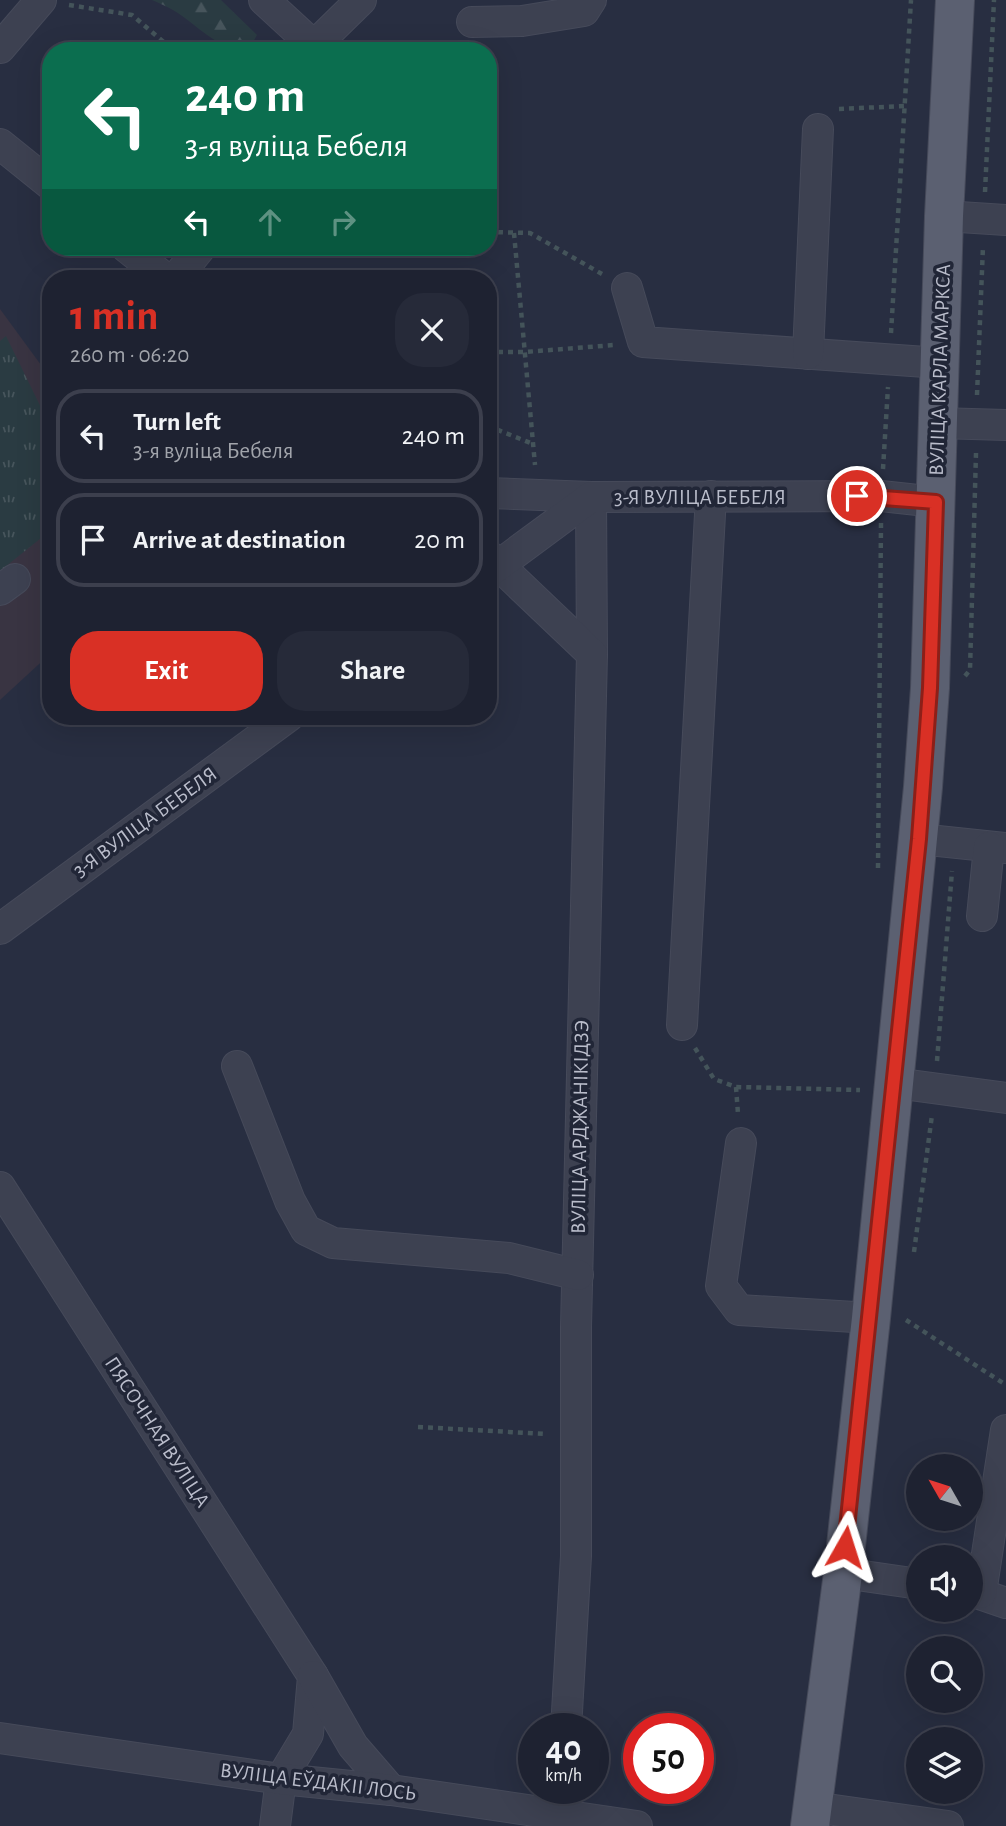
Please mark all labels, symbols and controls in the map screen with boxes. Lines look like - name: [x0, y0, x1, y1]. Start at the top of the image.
- icon: left: [70, 70, 161, 161]
- text: 240 m: [185, 72, 305, 121]
- text: 3-я вуліца Бебеля: [185, 130, 408, 162]
- icon: left: [178, 203, 216, 241]
- icon: ahead: [251, 203, 289, 241]
- icon: right: [324, 203, 362, 241]
- street label: ВУЛІЦА КАРЛА МАРКСА: [926, 264, 954, 476]
- button: close: [395, 293, 469, 367]
- text: 1 min: [70, 295, 159, 337]
- text: 260 m · 06:20: [70, 344, 189, 367]
- text: Turn left: [133, 409, 221, 435]
- icon: left: [74, 417, 112, 455]
- text: 240 m: [402, 423, 465, 449]
- text: 3-я вуліца Бебеля: [133, 440, 293, 463]
- pin: [827, 466, 887, 526]
- icon: arrive: [838, 477, 876, 515]
- street label: 3-Я ВУЛІЦА БЕБЕЛЯ: [614, 487, 786, 508]
- icon: arrive: [74, 521, 112, 559]
- text: Arrive at destination: [133, 527, 346, 553]
- text: 20 m: [414, 527, 465, 553]
- button: Exit: [70, 631, 263, 711]
- button: Share: [277, 631, 469, 711]
- street label: 3-Я ВУЛІЦА БЕБЕЛЯ: [69, 763, 221, 881]
- street label: ВУЛІЦА АРДЖАНІКІДЗЭ: [568, 1020, 592, 1234]
- street label: ПЯСОЧНАЯ ВУЛІЦА: [101, 1353, 213, 1511]
- north arrow: [906, 1454, 984, 1531]
- map controls: [906, 1454, 983, 1804]
- position arrow: [808, 1510, 882, 1584]
- button: sound: [906, 1545, 983, 1622]
- button: search: [906, 1636, 983, 1713]
- speed limit sign: 50: [623, 1713, 714, 1804]
- button: layers: [906, 1727, 983, 1804]
- text: 40: [546, 1732, 581, 1767]
- street label: ВУЛІЦА ЕЎДАКІІ ЛОСЬ: [219, 1759, 417, 1804]
- text: km/h: [545, 1767, 582, 1785]

